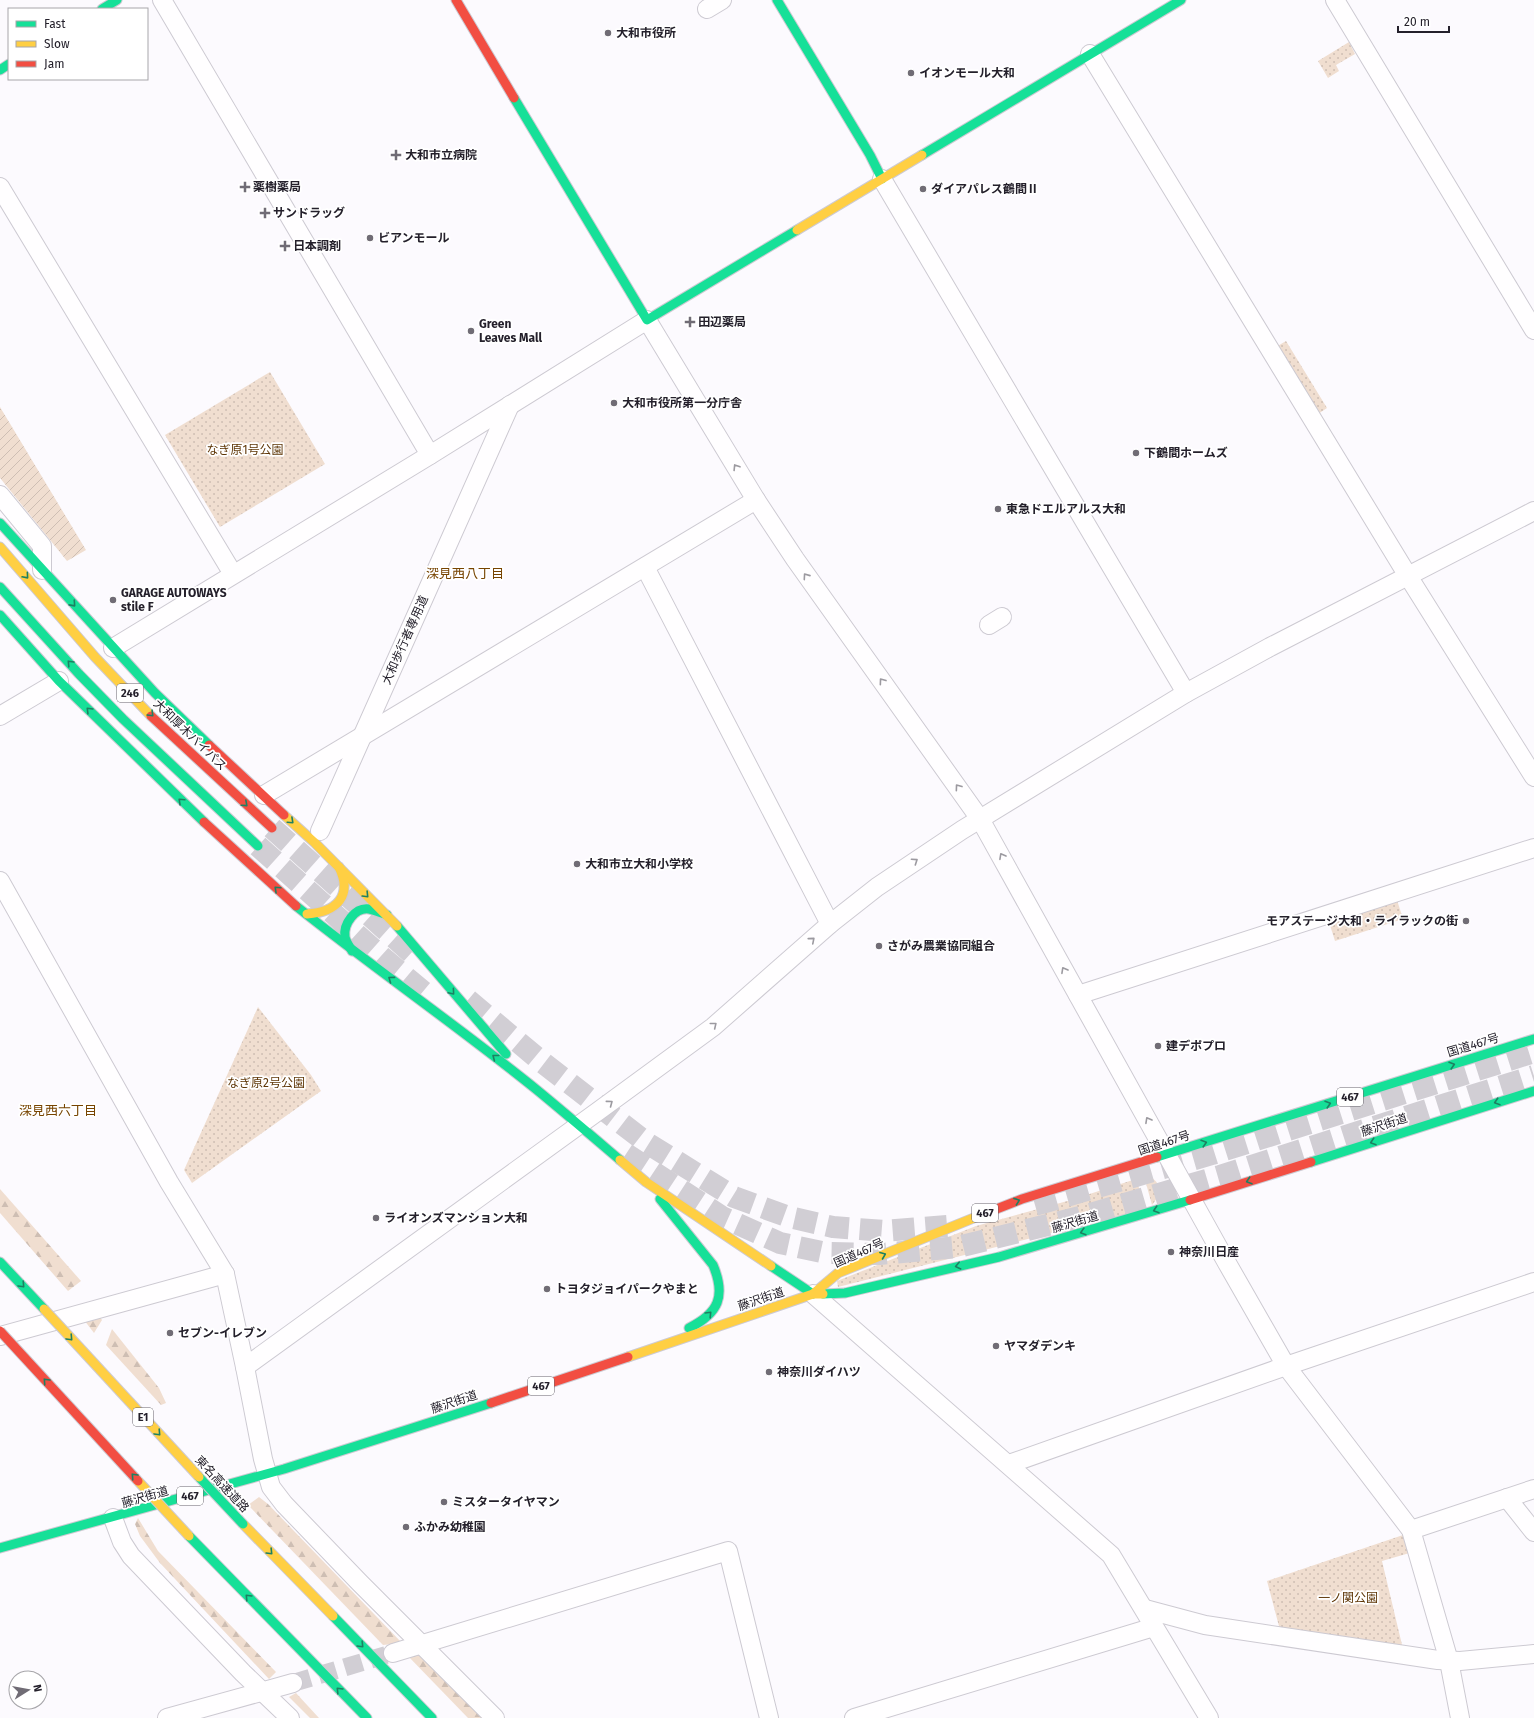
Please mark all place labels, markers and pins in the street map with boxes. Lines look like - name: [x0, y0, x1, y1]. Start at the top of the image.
- place label: 大和市役所: [616, 26, 676, 40]
- marker: 大和市役所: [603, 28, 613, 38]
- place label: イオンモール大和: [919, 66, 1015, 80]
- marker: イオンモール大和: [906, 68, 916, 78]
- place label: 大和市立病院: [405, 148, 477, 162]
- marker: 大和市立病院: [390, 149, 402, 161]
- place label: 薬樹薬局: [253, 180, 301, 194]
- marker: 薬樹薬局: [240, 182, 250, 192]
- place label: ダイアパレス鶴間Ⅱ: [931, 182, 1039, 196]
- marker: ダイアパレス鶴間Ⅱ: [918, 184, 928, 194]
- place label: サンドラッグ: [273, 206, 345, 220]
- marker: サンドラッグ: [260, 208, 270, 218]
- place label: ビアンモール: [378, 231, 450, 245]
- marker: ビアンモール: [365, 233, 375, 243]
- place label: 日本調剤: [293, 239, 341, 253]
- marker: 日本調剤: [280, 241, 290, 251]
- place label: 田辺薬局: [698, 315, 746, 329]
- place label: Green Leaves Mall: [479, 317, 543, 345]
- marker: 田辺薬局: [685, 317, 695, 327]
- marker: Green Leaves Mall: [466, 326, 476, 336]
- place label: 大和市役所第一分庁舎: [622, 396, 742, 410]
- marker: 大和市役所第一分庁舎: [609, 398, 619, 408]
- place label: 下鶴間ホームズ: [1144, 446, 1228, 460]
- marker: 下鶴間ホームズ: [1131, 448, 1141, 458]
- place label: 東急ドエルアルス大和: [1006, 502, 1126, 516]
- marker: 東急ドエルアルス大和: [993, 504, 1003, 514]
- place label: GARAGE AUTOWAYS stile F: [121, 586, 227, 614]
- marker: GARAGE AUTOWAYS stile F: [108, 595, 118, 605]
- place label: 大和市立大和小学校: [585, 857, 693, 871]
- marker: 大和市立大和小学校: [572, 859, 582, 869]
- place label: モアステージ大和・ライラックの街: [1266, 914, 1458, 928]
- marker: モアステージ大和・ライラックの街: [1461, 916, 1471, 926]
- place label: さがみ農業協同組合: [887, 939, 995, 953]
- marker: さがみ農業協同組合: [874, 941, 884, 951]
- place label: 建デポプロ: [1166, 1039, 1226, 1053]
- marker: 建デポプロ: [1153, 1041, 1163, 1051]
- place label: ライオンズマンション大和: [384, 1211, 528, 1225]
- marker: ライオンズマンション大和: [371, 1213, 381, 1223]
- place label: 神奈川日産: [1179, 1245, 1239, 1259]
- marker: 神奈川日産: [1166, 1247, 1176, 1257]
- place label: トヨタジョイパークやまと: [555, 1282, 699, 1296]
- marker: トヨタジョイパークやまと: [542, 1284, 552, 1294]
- place label: セブン-イレブン: [178, 1326, 267, 1340]
- marker: セブン-イレブン: [165, 1328, 175, 1338]
- place label: ヤマダデンキ: [1004, 1339, 1076, 1353]
- marker: ヤマダデンキ: [991, 1341, 1001, 1351]
- place label: 神奈川ダイハツ: [777, 1365, 861, 1379]
- marker: 神奈川ダイハツ: [764, 1367, 774, 1377]
- place label: ミスタータイヤマン: [452, 1495, 560, 1509]
- marker: ミスタータイヤマン: [439, 1497, 449, 1507]
- place label: ふかみ幼稚園: [414, 1520, 486, 1534]
- marker: ふかみ幼稚園: [401, 1522, 411, 1532]

